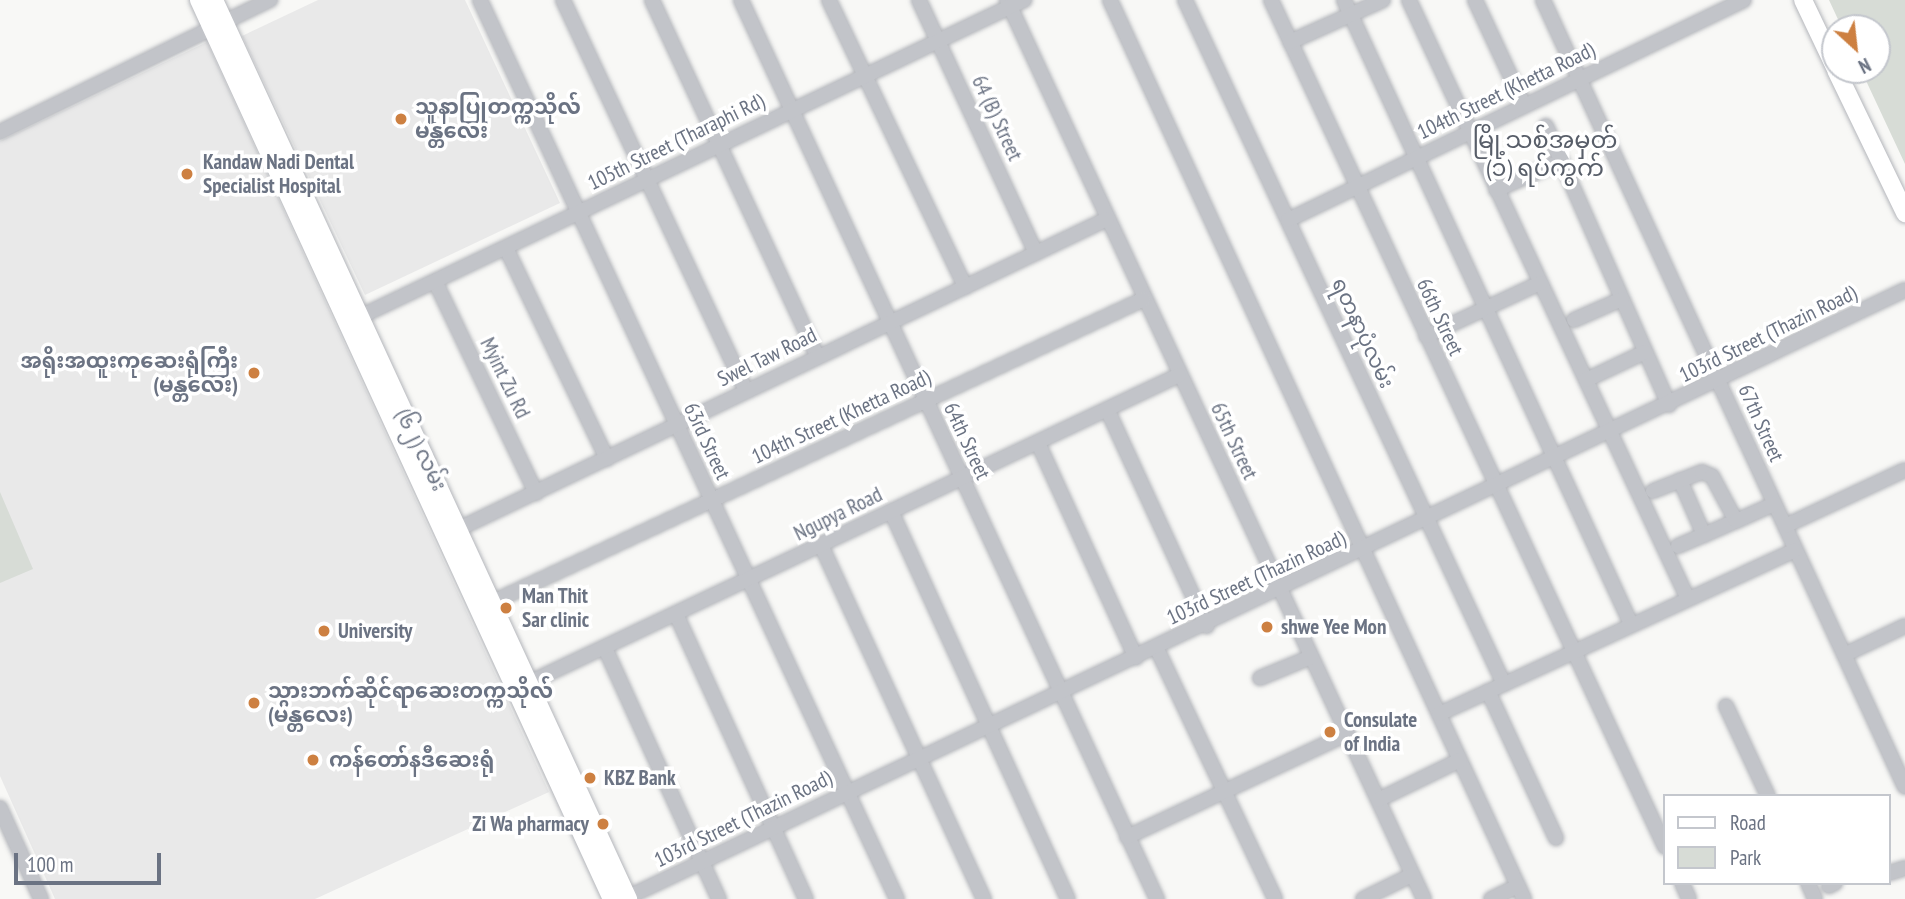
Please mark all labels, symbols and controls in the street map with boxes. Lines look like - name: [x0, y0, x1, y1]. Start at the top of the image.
- north arrow: [1821, 14, 1891, 84]
- street label: 104th Street (Khetta Road): [1413, 37, 1599, 145]
- text: N: [1855, 53, 1875, 79]
- street label: 64 (B) Street: [966, 71, 1028, 165]
- street label: 105th Street (Tharaphi Rd): [584, 88, 768, 196]
- place label: သူနာပြုတက္ကသိုလ် မန္တလေး: [415, 94, 581, 144]
- marker: သူနာပြုတက္ကသိုလ် မန္တလေး: [393, 111, 409, 127]
- district label: မြို့သစ်အမှတ် (၁) ရပ်ကွက်: [1472, 126, 1618, 182]
- place label: Kandaw Nadi Dental Specialist Hospital: [203, 149, 354, 199]
- marker: Kandaw Nadi Dental Specialist Hospital: [177, 164, 197, 184]
- street label: ရတနာပုံလမ်း: [1326, 274, 1400, 392]
- street label: 66th Street: [1411, 275, 1469, 359]
- street label: 103rd Street (Thazin Road): [1675, 280, 1861, 388]
- street label: Swel Taw Road: [713, 322, 821, 392]
- street label: Myint Zu Rd: [475, 333, 535, 423]
- place label: အရိုးအထူးကုဆေးရုံကြီး (မန္တလေး): [20, 348, 238, 398]
- marker: အရိုးအထူးကုဆေးရုံကြီး (မန္တလေး): [244, 363, 264, 383]
- street label: 104th Street (Khetta Road): [748, 365, 934, 469]
- street label: 67th Street: [1733, 381, 1789, 465]
- street label: 63rd Street: [678, 399, 736, 483]
- street label: 64th Street: [938, 399, 996, 483]
- street label: 65th Street: [1205, 399, 1263, 483]
- street label: (၆၂) လမ်း: [390, 405, 452, 495]
- street label: Ngupya Road: [790, 482, 886, 546]
- street label: 103rd Street (Thazin Road): [1163, 526, 1349, 630]
- place label: Man Thit Sar clinic: [522, 583, 589, 633]
- marker: Man Thit Sar clinic: [496, 598, 516, 618]
- place label: shwe Yee Mon: [1281, 614, 1387, 640]
- place label: University: [338, 618, 413, 644]
- marker: shwe Yee Mon: [1259, 619, 1275, 635]
- marker: University: [316, 623, 332, 639]
- place label: သွားဘက်ဆိုင်ရာဆေးတက္ကသိုလ် (မန္တလေး): [268, 678, 553, 728]
- marker: သွားဘက်ဆိုင်ရာဆေးတက္ကသိုလ် (မန္တလေး): [246, 695, 262, 711]
- place label: Consulate of India: [1344, 707, 1417, 757]
- marker: Consulate of India: [1322, 724, 1338, 740]
- place label: ကန်တော်နဒီဆေးရုံ: [329, 747, 494, 773]
- marker: ကန်တော်နဒီဆေးရုံ: [303, 750, 323, 770]
- place label: KBZ Bank: [604, 765, 676, 791]
- street label: 103rd Street (Thazin Road): [650, 765, 836, 873]
- marker: KBZ Bank: [582, 770, 598, 786]
- legend: [1664, 794, 1891, 885]
- text: Road: [1730, 809, 1766, 836]
- place label: Zi Wa pharmacy: [472, 811, 589, 837]
- marker: Zi Wa pharmacy: [595, 816, 611, 832]
- scale bar: [18, 839, 164, 883]
- text: Park: [1730, 844, 1761, 871]
- text: 100 m: [27, 851, 73, 878]

